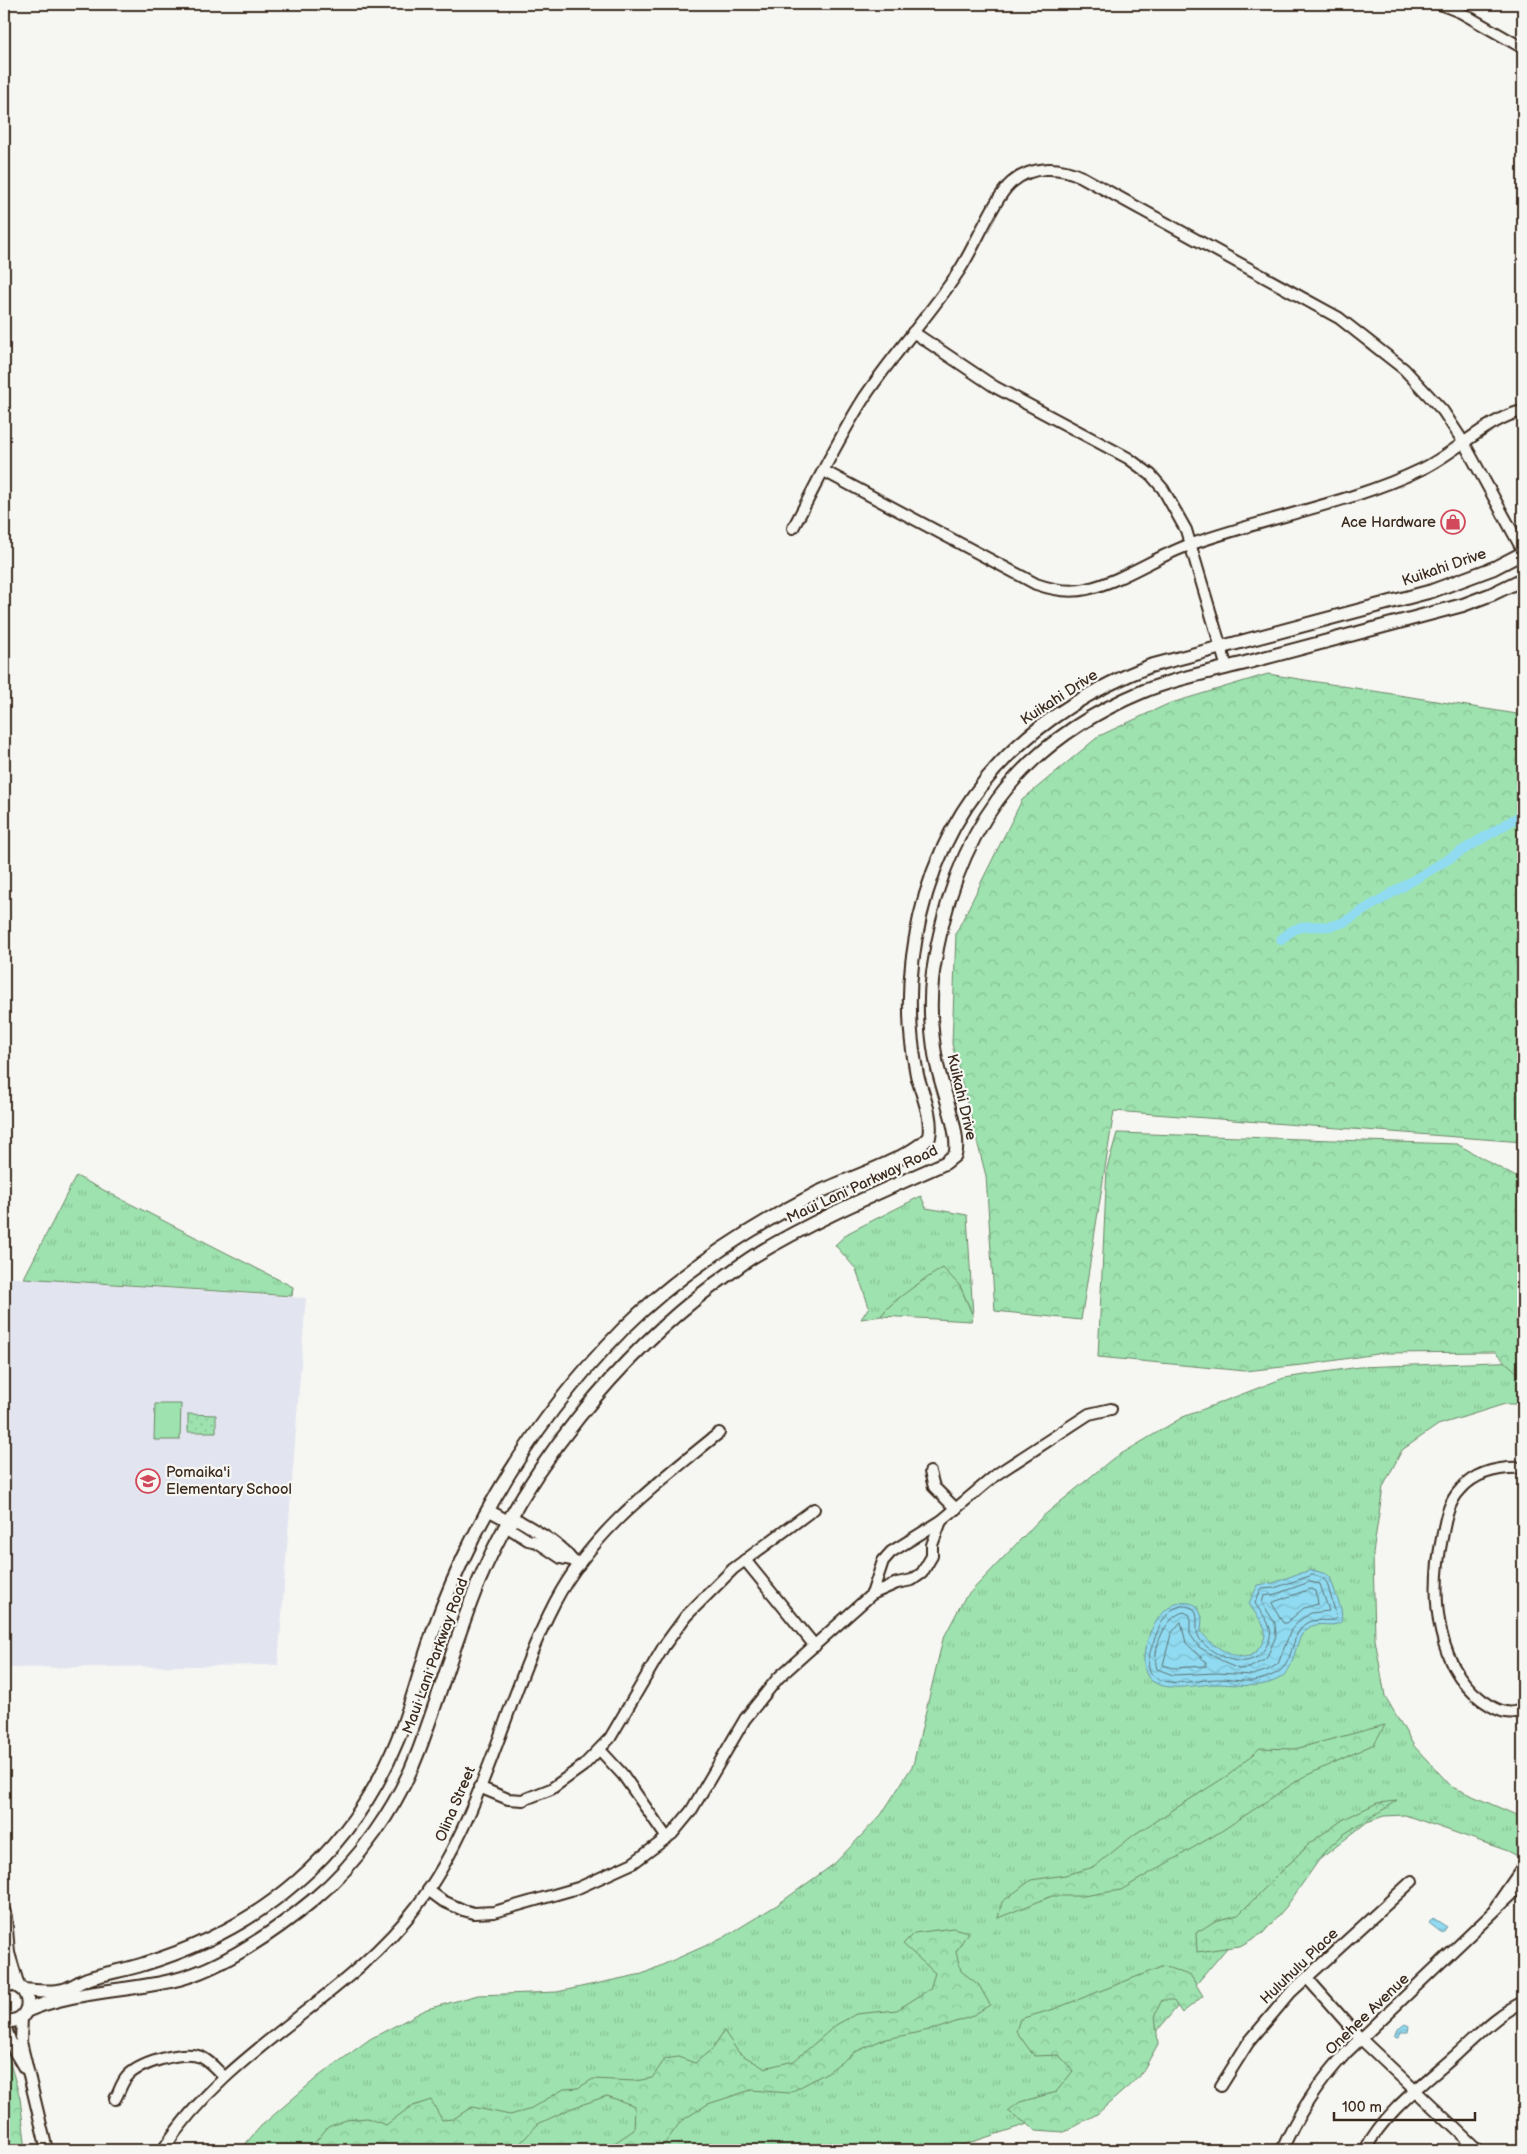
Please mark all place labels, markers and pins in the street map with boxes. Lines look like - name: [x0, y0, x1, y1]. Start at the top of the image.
- shop icon: Ace Hardware: [1440, 509, 1466, 535]
- place label: Ace Hardware: [1341, 513, 1436, 532]
- place label: Pomaika'i Elementary School: [166, 1463, 292, 1499]
- school or university icon: Pomaika'i Elementary School: [135, 1468, 161, 1494]

